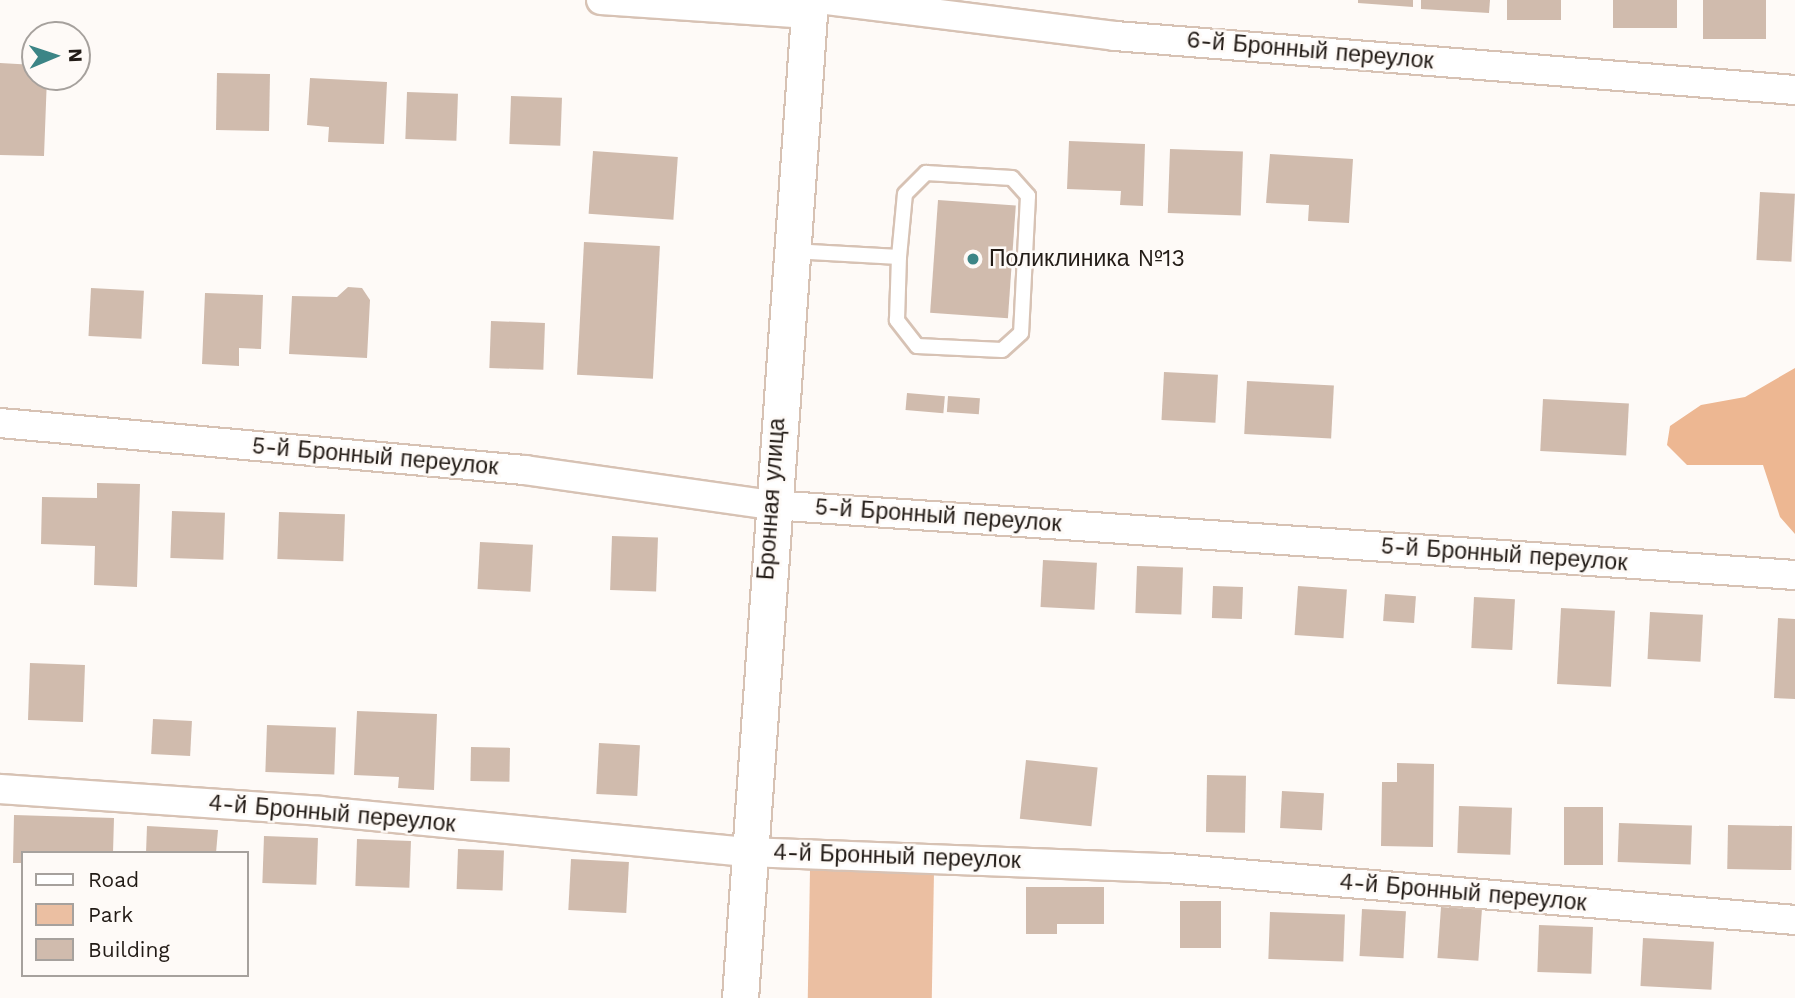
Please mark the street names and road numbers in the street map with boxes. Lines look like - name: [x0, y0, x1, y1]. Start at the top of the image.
- street label: 6-й Бронный переулок: [1185, 26, 1435, 76]
- street label: Бронная улица: [753, 417, 791, 581]
- street label: 5-й Бронный переулок: [251, 432, 499, 482]
- street label: 5-й Бронный переулок: [814, 494, 1062, 538]
- street label: 5-й Бронный переулок: [1380, 533, 1628, 577]
- street label: 4-й Бронный переулок: [207, 789, 457, 839]
- street label: 4-й Бронный переулок: [773, 839, 1021, 875]
- street label: 4-й Бронный переулок: [1338, 868, 1588, 918]

